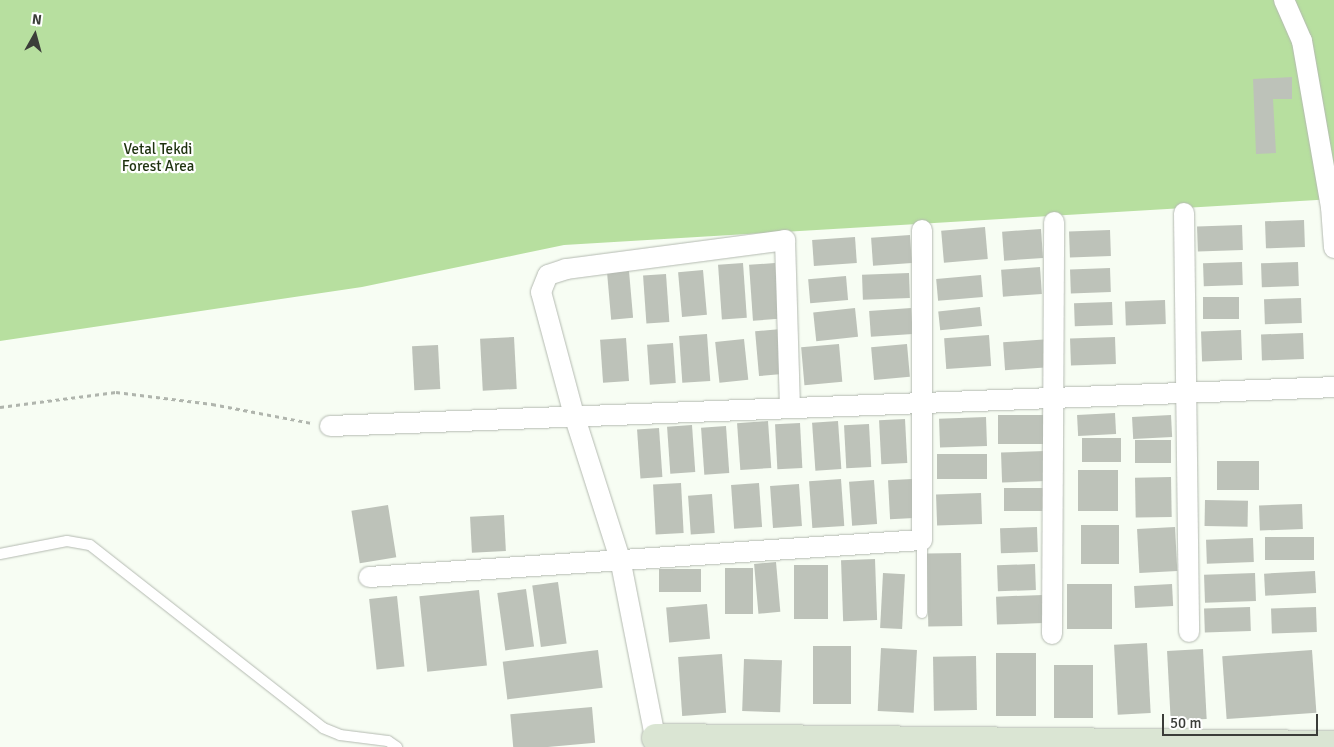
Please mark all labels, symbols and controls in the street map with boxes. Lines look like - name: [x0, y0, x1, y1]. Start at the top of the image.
- north arrow: [10, 10, 60, 60]
- text: N: [31, 11, 43, 29]
- park label: Vetal Tekdi Forest Area: [122, 140, 194, 175]
- scale bar: [1164, 704, 1320, 736]
- text: 50 m: [1170, 714, 1201, 732]

